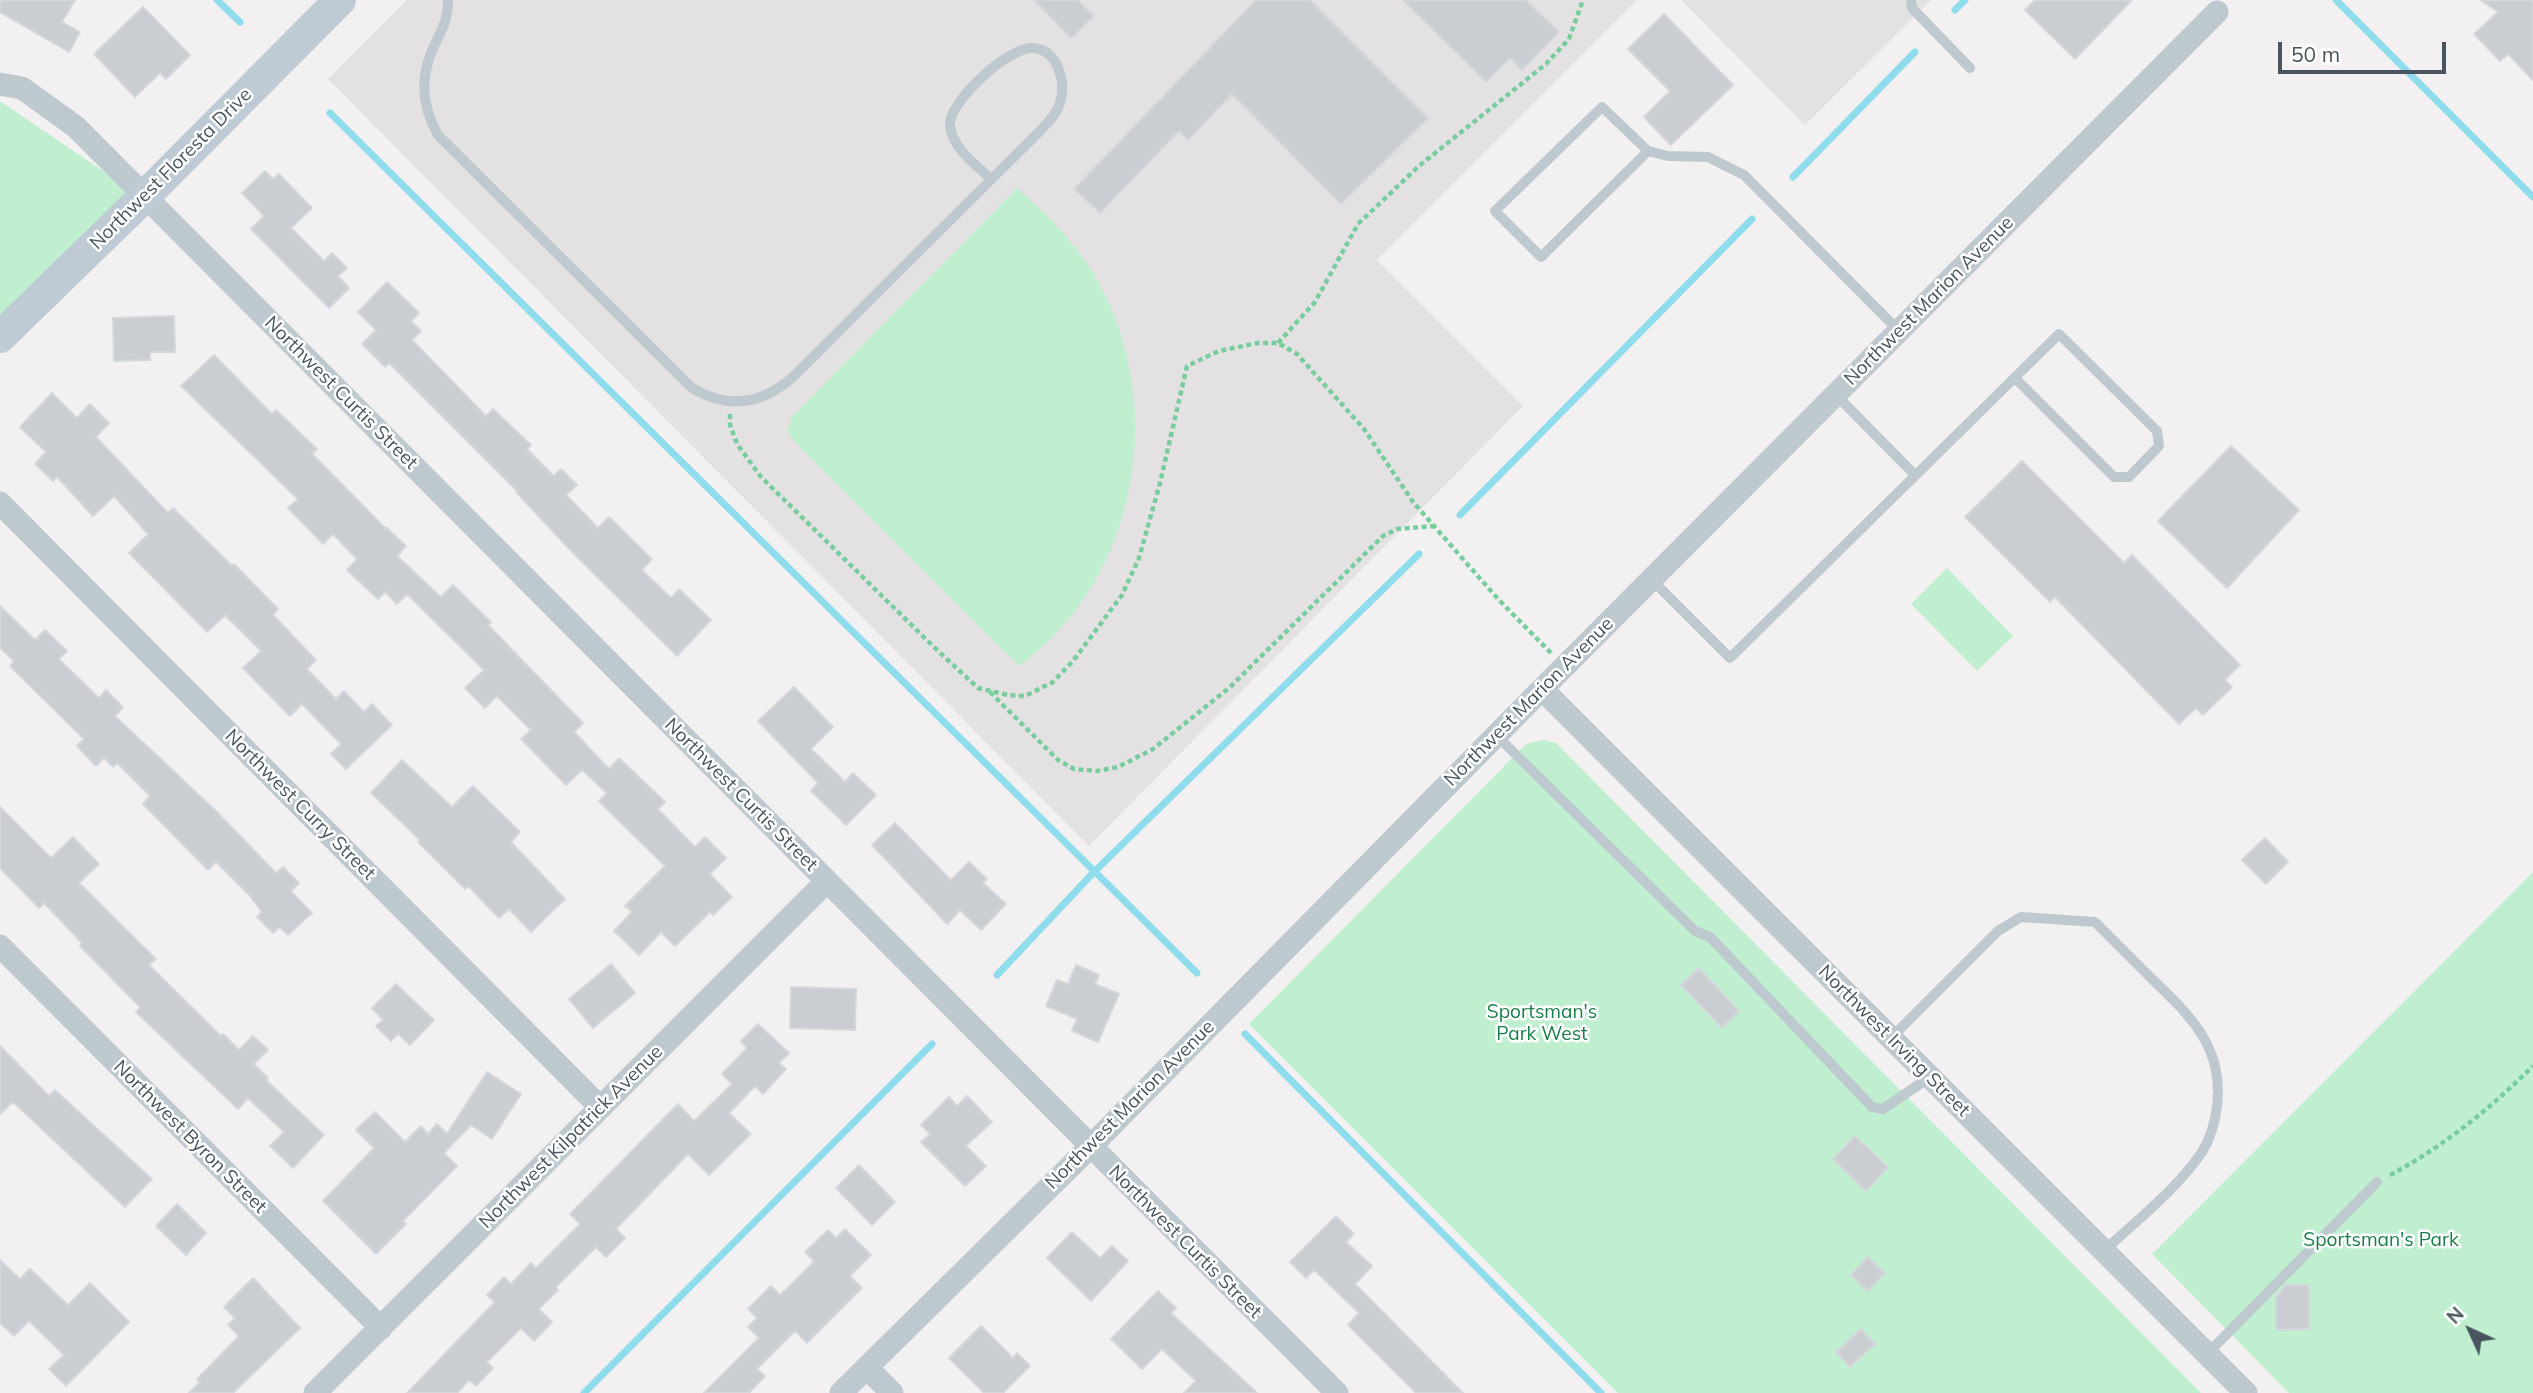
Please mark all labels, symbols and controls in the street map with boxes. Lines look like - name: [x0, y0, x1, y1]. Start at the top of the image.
- scale bar: [2281, 28, 2449, 72]
- text: 50 m: [2291, 41, 2340, 67]
- street label: Northwest Floresta Drive: [85, 83, 257, 255]
- street label: Northwest Marion Avenue: [1840, 212, 2018, 390]
- street label: Northwest Curtis Street: [260, 312, 422, 474]
- street label: Northwest Marion Avenue: [1440, 613, 1618, 791]
- street label: Northwest Curtis Street: [660, 714, 822, 876]
- street label: Northwest Curry Street: [220, 725, 380, 885]
- street label: Northwest Irving Street: [1814, 961, 1974, 1121]
- park label: Sportsman's Park West: [1487, 1001, 1597, 1045]
- street label: Northwest Marion Avenue: [1041, 1016, 1219, 1194]
- street label: Northwest Kilpatrick Avenue: [475, 1041, 667, 1233]
- street label: Northwest Byron Street: [109, 1056, 271, 1218]
- street label: Northwest Curtis Street: [1104, 1161, 1266, 1323]
- park label: Sportsman's Park: [2303, 1229, 2459, 1251]
- north arrow: [2435, 1295, 2505, 1365]
- text: N: [2442, 1302, 2469, 1329]

